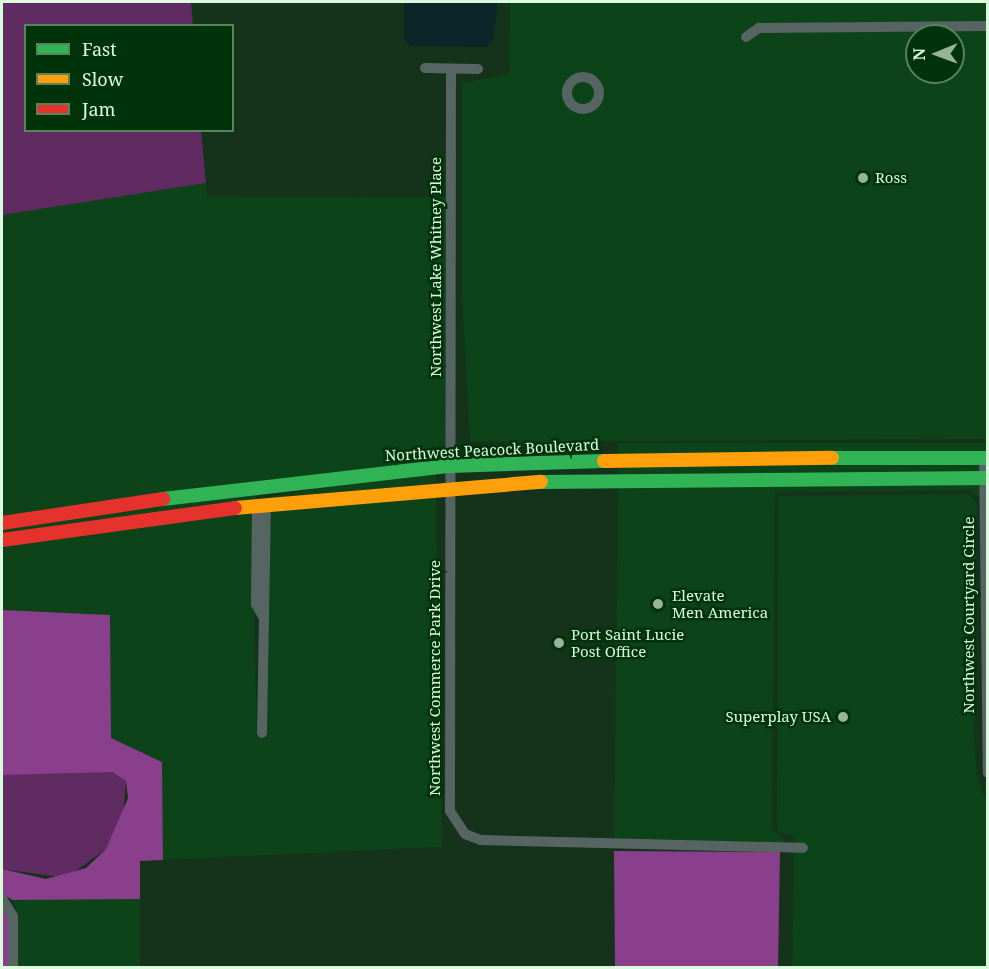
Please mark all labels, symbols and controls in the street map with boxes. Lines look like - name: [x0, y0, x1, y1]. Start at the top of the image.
- legend: [24, 24, 234, 132]
- north arrow: [905, 24, 965, 84]
- text: Fast: [82, 37, 117, 61]
- text: N: [908, 48, 930, 61]
- text: Slow: [82, 67, 123, 91]
- text: Jam: [82, 97, 116, 121]
- street label: Northwest Lake Whitney Place: [427, 157, 445, 377]
- place label: Ross: [875, 169, 907, 187]
- marker: Ross: [856, 171, 870, 185]
- street label: Northwest Peacock Boulevard: [384, 435, 600, 465]
- street label: Northwest Courtyard Circle: [960, 517, 978, 713]
- street label: Northwest Commerce Park Drive: [426, 560, 444, 796]
- place label: Elevate Men America: [672, 586, 768, 621]
- marker: Elevate Men America: [649, 595, 667, 613]
- place label: Port Saint Lucie Post Office: [571, 625, 684, 660]
- marker: Port Saint Lucie Post Office: [552, 636, 566, 650]
- place label: Superplay USA: [725, 708, 831, 726]
- marker: Superplay USA: [836, 710, 850, 724]

